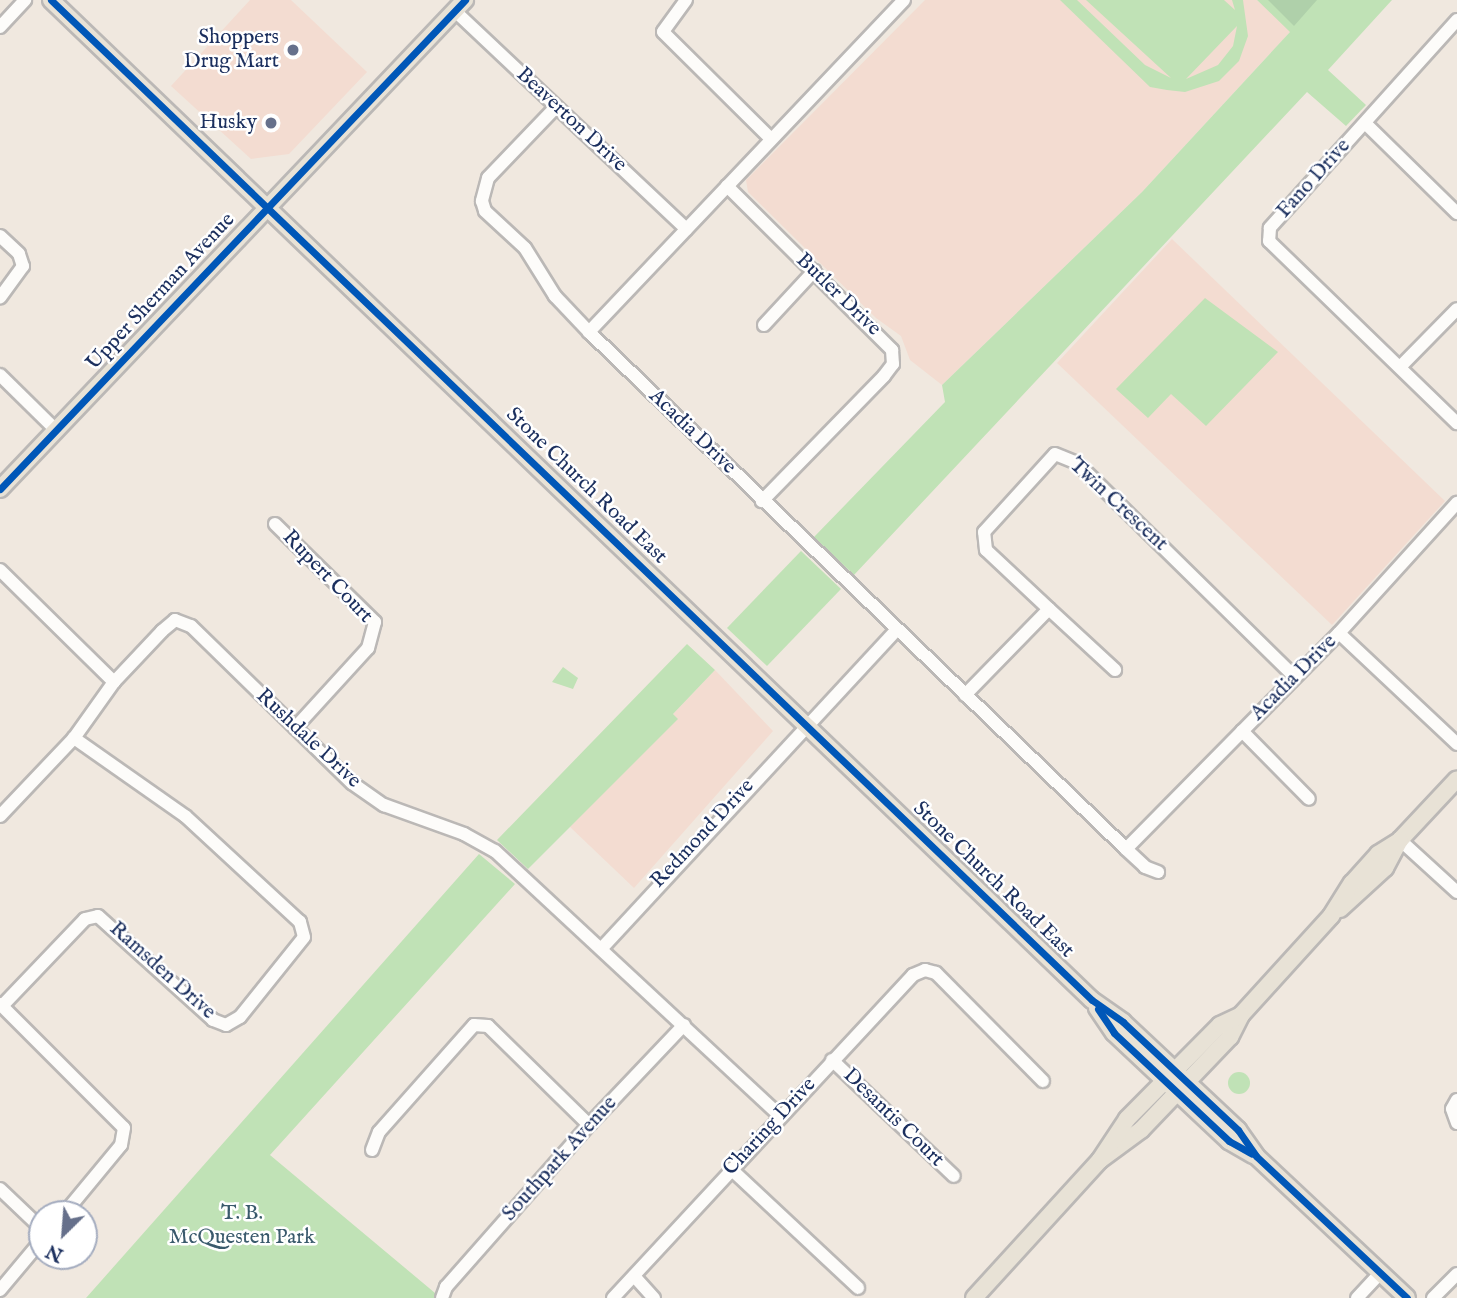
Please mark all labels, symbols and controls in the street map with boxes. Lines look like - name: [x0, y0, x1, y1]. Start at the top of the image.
- place label: Shoppers Drug Mart: [184, 25, 279, 75]
- marker: Shoppers Drug Mart: [285, 42, 301, 58]
- street label: Beaverton Drive: [510, 62, 632, 178]
- place label: Husky: [199, 110, 257, 136]
- marker: Husky: [263, 115, 279, 131]
- street label: Fano Drive: [1272, 134, 1356, 224]
- street label: Upper Sherman Avenue: [81, 208, 241, 376]
- street label: Butler Drive: [790, 248, 886, 342]
- street label: Acadia Drive: [643, 384, 741, 480]
- street label: Stone Church Road East: [500, 403, 672, 569]
- street label: Twin Crescent: [1064, 453, 1172, 557]
- street label: Rupert Court: [276, 525, 378, 629]
- street label: Acadia Drive: [1246, 630, 1342, 726]
- street label: Rushdale Drive: [250, 684, 366, 794]
- street label: Redmond Drive: [646, 774, 760, 894]
- street label: Stone Church Road East: [907, 797, 1079, 963]
- street label: Ramsden Drive: [104, 917, 220, 1025]
- street label: Desantis Court: [837, 1063, 949, 1173]
- street label: Charing Drive: [718, 1073, 822, 1181]
- street label: Southpark Avenue: [497, 1091, 623, 1227]
- north arrow: [28, 1200, 98, 1270]
- park label: T. B. McQuesten Park: [169, 1201, 315, 1251]
- text: N: [42, 1238, 68, 1267]

